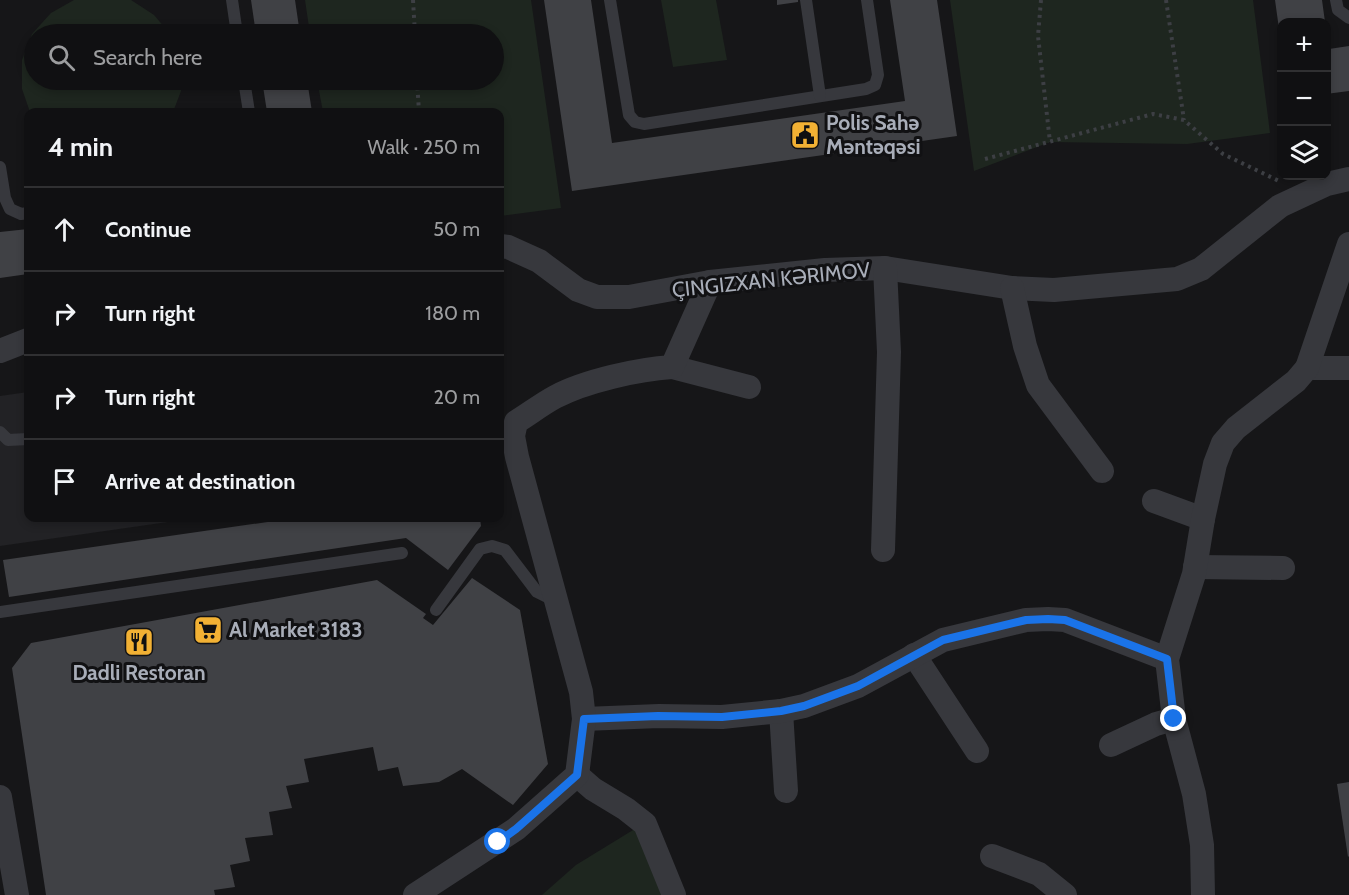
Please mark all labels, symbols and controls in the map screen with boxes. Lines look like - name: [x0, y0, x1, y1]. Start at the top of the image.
- map controls: [1277, 18, 1331, 180]
- button: +: [1277, 18, 1331, 72]
- search box: [24, 24, 504, 90]
- icon: search: [45, 41, 78, 74]
- text: Search here: [93, 44, 202, 71]
- button: −: [1277, 72, 1331, 126]
- place label: Polis Sahə Məntəqəsi: [826, 110, 921, 159]
- public building icon: Polis Sahə Məntəqəsi: [789, 119, 821, 151]
- button: layers: [1277, 126, 1331, 180]
- text: 4 min: [48, 131, 113, 163]
- text: Walk · 250 m: [368, 135, 480, 159]
- icon: ahead: [48, 213, 81, 246]
- text: Continue: [105, 216, 191, 243]
- text: 50 m: [433, 217, 480, 241]
- street label: ÇINGIZXAN KƏRIMOV: [671, 257, 871, 302]
- icon: right: [48, 297, 81, 330]
- text: Turn right: [105, 300, 195, 327]
- text: 180 m: [425, 301, 480, 325]
- icon: right: [48, 381, 81, 414]
- text: Turn right: [105, 384, 195, 411]
- text: 20 m: [434, 385, 480, 409]
- icon: arrive: [48, 465, 81, 498]
- text: Arrive at destination: [105, 468, 295, 495]
- supermarket icon: Al Market 3183: [192, 614, 224, 646]
- place label: Al Market 3183: [229, 617, 363, 642]
- restaurant icon: Dadli Restoran: [123, 626, 155, 658]
- place label: Dadli Restoran: [72, 660, 206, 685]
- route end: [1160, 705, 1186, 731]
- route start: [484, 828, 510, 854]

